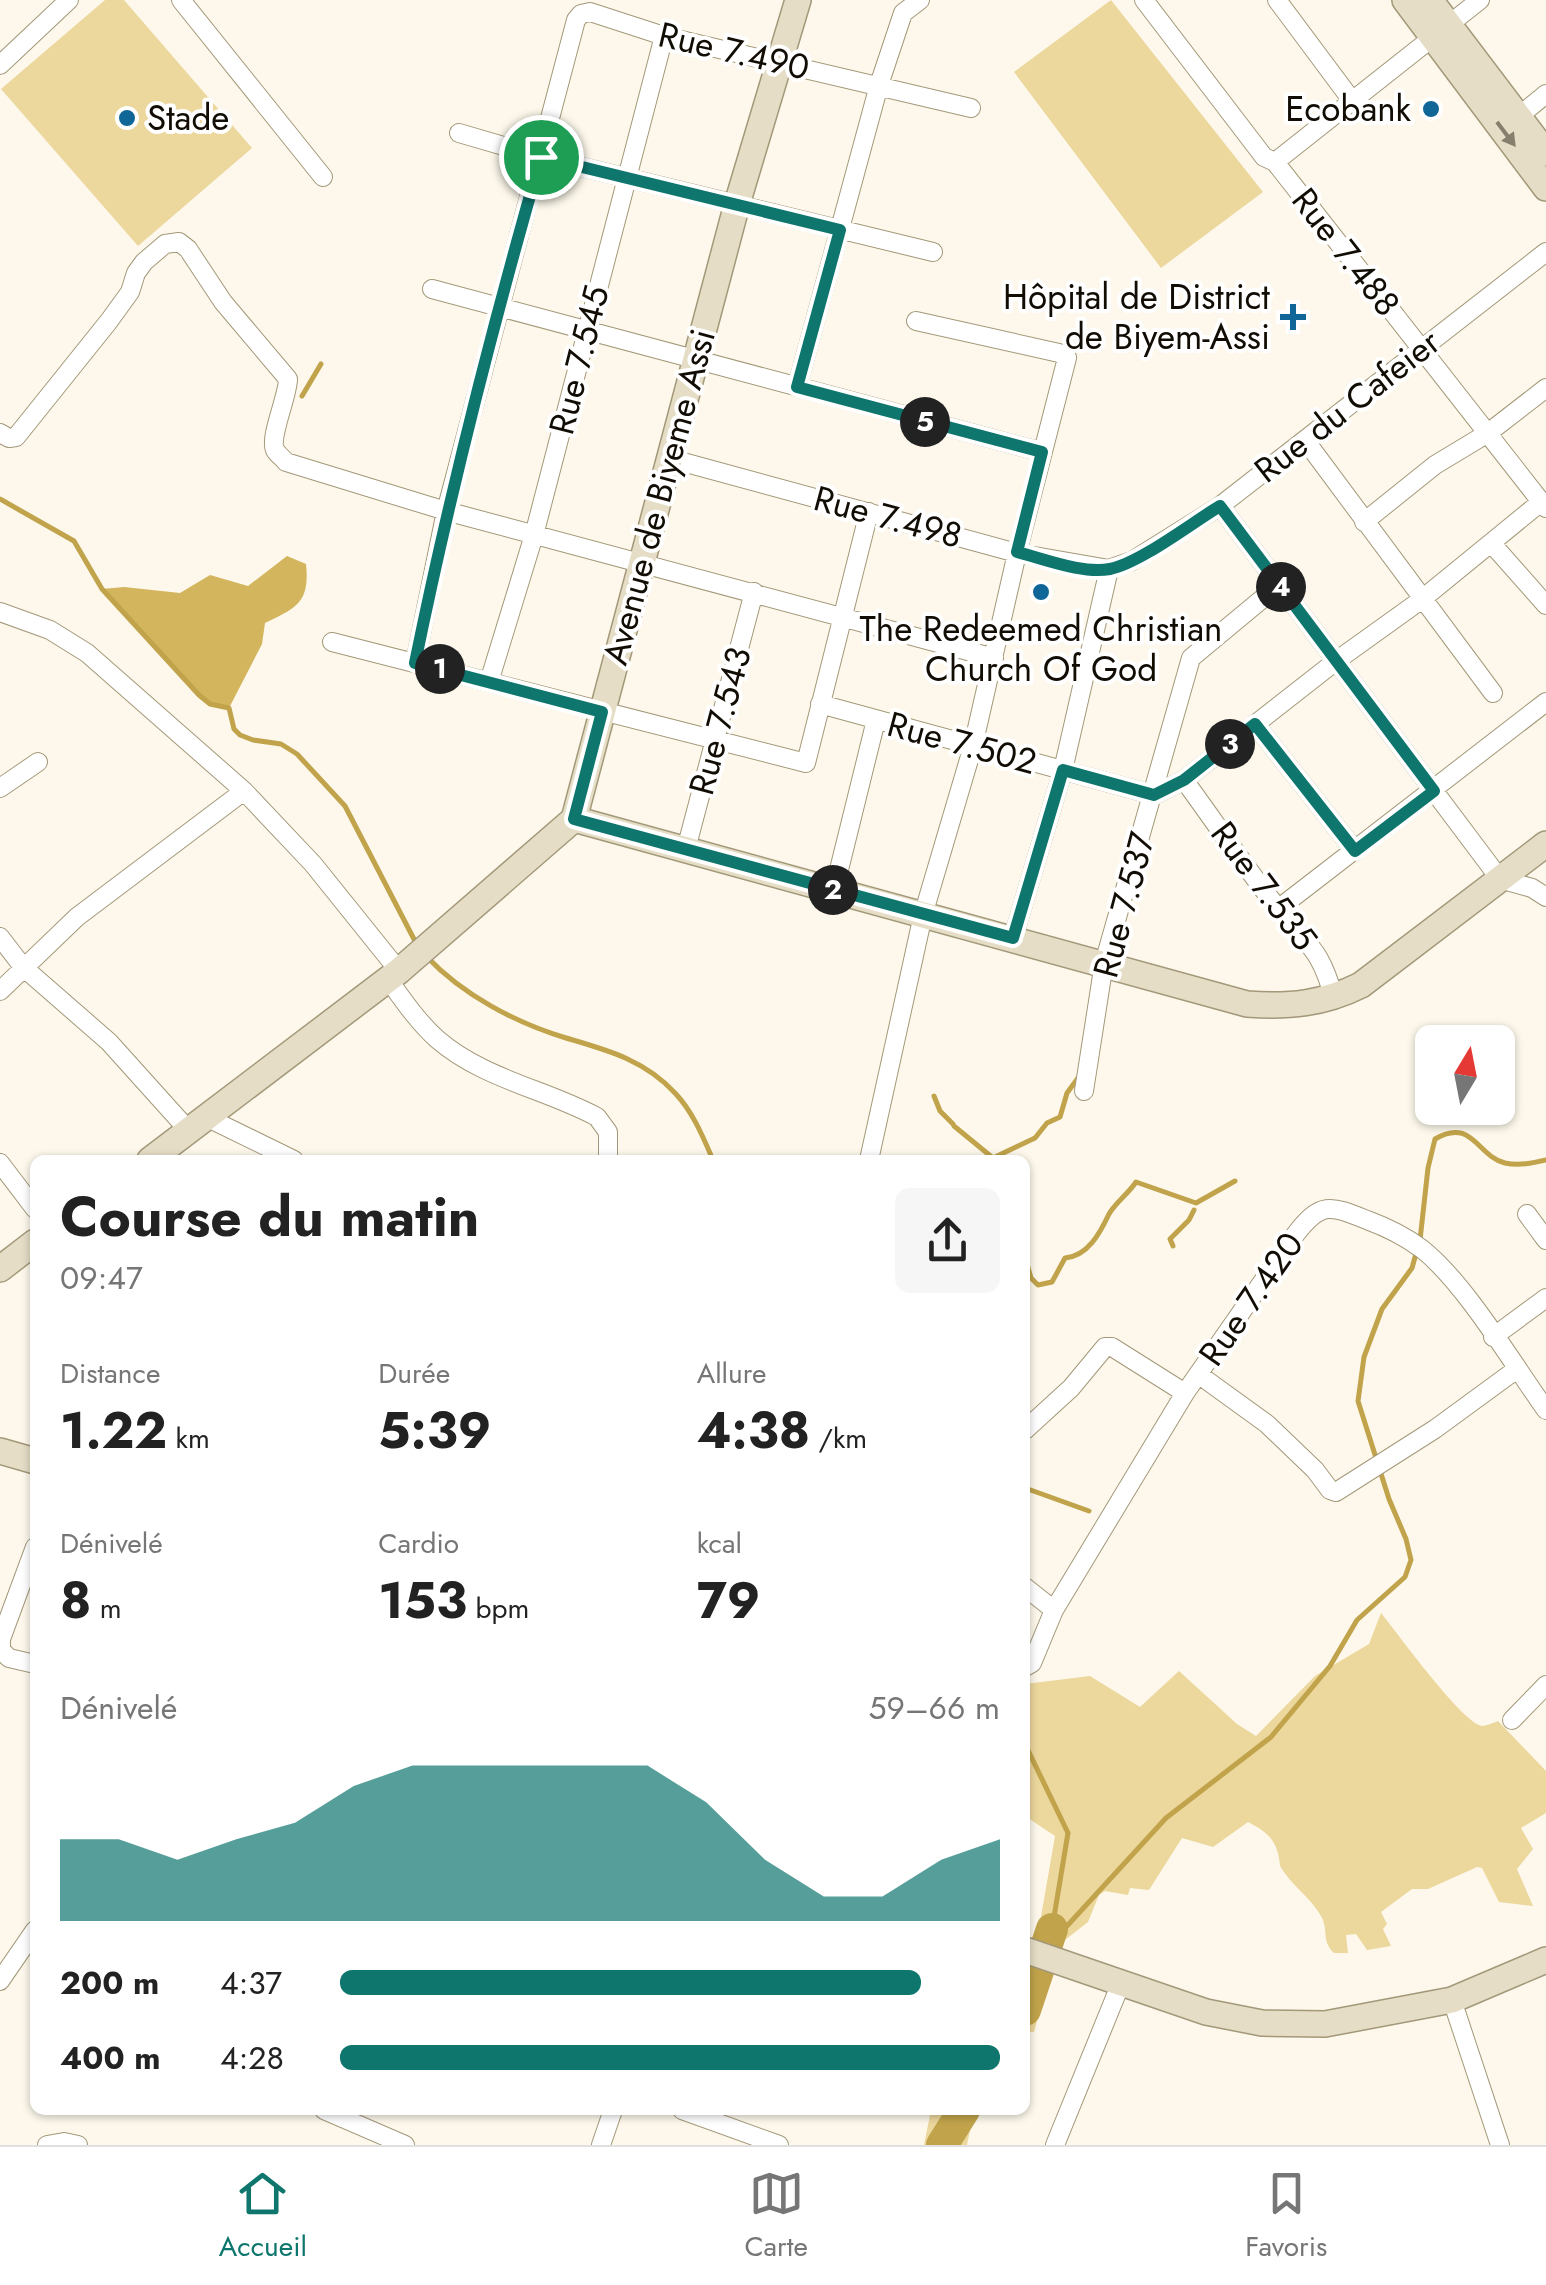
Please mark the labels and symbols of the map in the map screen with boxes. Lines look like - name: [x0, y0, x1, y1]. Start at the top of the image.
- street label: Rue 7.490: [654, 9, 814, 93]
- place label: Ecobank: [1285, 84, 1412, 134]
- place label: Stade: [147, 93, 229, 143]
- marker: Ecobank: [1420, 98, 1442, 120]
- marker: Stade: [116, 107, 138, 129]
- pin: [499, 115, 584, 200]
- one-way arrow: [1496, 121, 1515, 147]
- street label: Rue 7.488: [1280, 177, 1412, 327]
- place label: Hôpital de District de Biyem-Assi: [1003, 272, 1271, 362]
- street label: Rue 7.545: [536, 280, 622, 440]
- marker: Hôpital de District de Biyem-Assi: [1280, 304, 1306, 330]
- street label: Rue du Cafeier: [1244, 318, 1450, 494]
- street label: Avenue de Biyeme Assi: [590, 324, 728, 670]
- pin: 5: [900, 397, 950, 447]
- street label: Rue 7.498: [808, 473, 968, 561]
- pin: 4: [1256, 562, 1306, 612]
- marker: The Redeemed Christian Church Of God: [1030, 581, 1052, 603]
- place label: The Redeemed Christian Church Of God: [860, 604, 1222, 694]
- street label: Rue 7.543: [676, 642, 764, 800]
- pin: 1: [415, 644, 465, 694]
- street label: Rue 7.502: [882, 699, 1042, 787]
- pin: 3: [1205, 719, 1255, 769]
- street label: Rue 7.535: [1199, 811, 1329, 961]
- street label: Rue 7.537: [1081, 826, 1168, 983]
- pin: 2: [808, 865, 858, 915]
- north arrow: [1415, 1025, 1515, 1125]
- street label: Rue 7.420: [1187, 1222, 1315, 1376]

